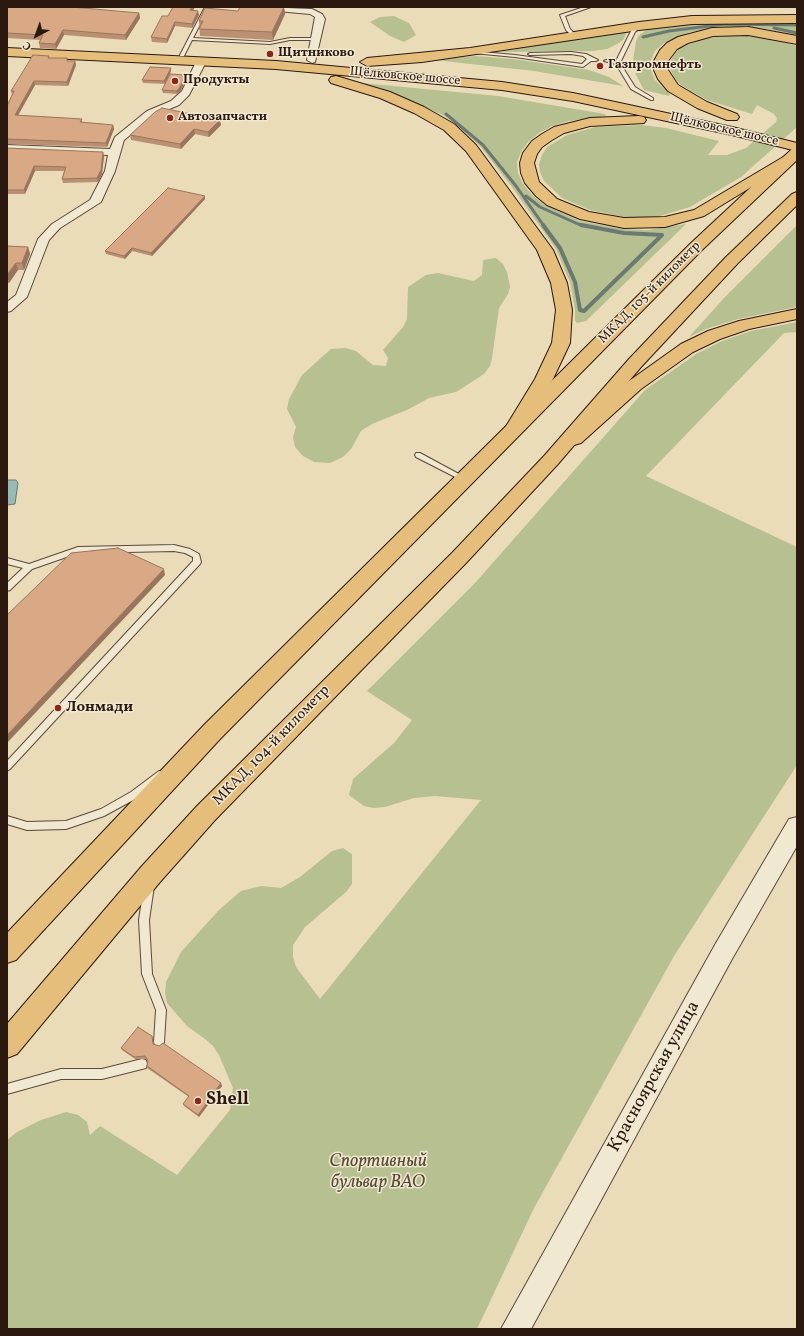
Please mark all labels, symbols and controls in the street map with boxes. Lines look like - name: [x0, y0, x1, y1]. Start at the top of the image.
- north arrow: [16, 16, 56, 56]
- text: С: [20, 37, 35, 53]
- place label: Щитниково: [278, 46, 355, 62]
- marker: Щитниково: [265, 49, 275, 59]
- place label: Газпромнефть: [608, 58, 701, 74]
- marker: Газпромнефть: [595, 61, 605, 71]
- street label: Щёлковское шоссе: [349, 64, 461, 90]
- place label: Продукты: [183, 73, 249, 89]
- marker: Продукты: [170, 76, 180, 86]
- place label: Автозапчасти: [178, 110, 267, 126]
- street label: Щёлковское шоссе: [668, 110, 780, 150]
- marker: Автозапчасти: [165, 113, 175, 123]
- street label: МКАД, 105-й километр: [596, 239, 704, 347]
- street label: МКАД, 104-й километр: [210, 682, 334, 810]
- place label: Лонмади: [66, 699, 133, 717]
- marker: Лонмади: [53, 703, 63, 713]
- street label: Красноярская улица: [605, 998, 705, 1156]
- place label: Shell: [206, 1090, 249, 1112]
- marker: Shell: [193, 1096, 203, 1106]
- park label: Спортивный бульвар ВАО: [329, 1152, 427, 1194]

